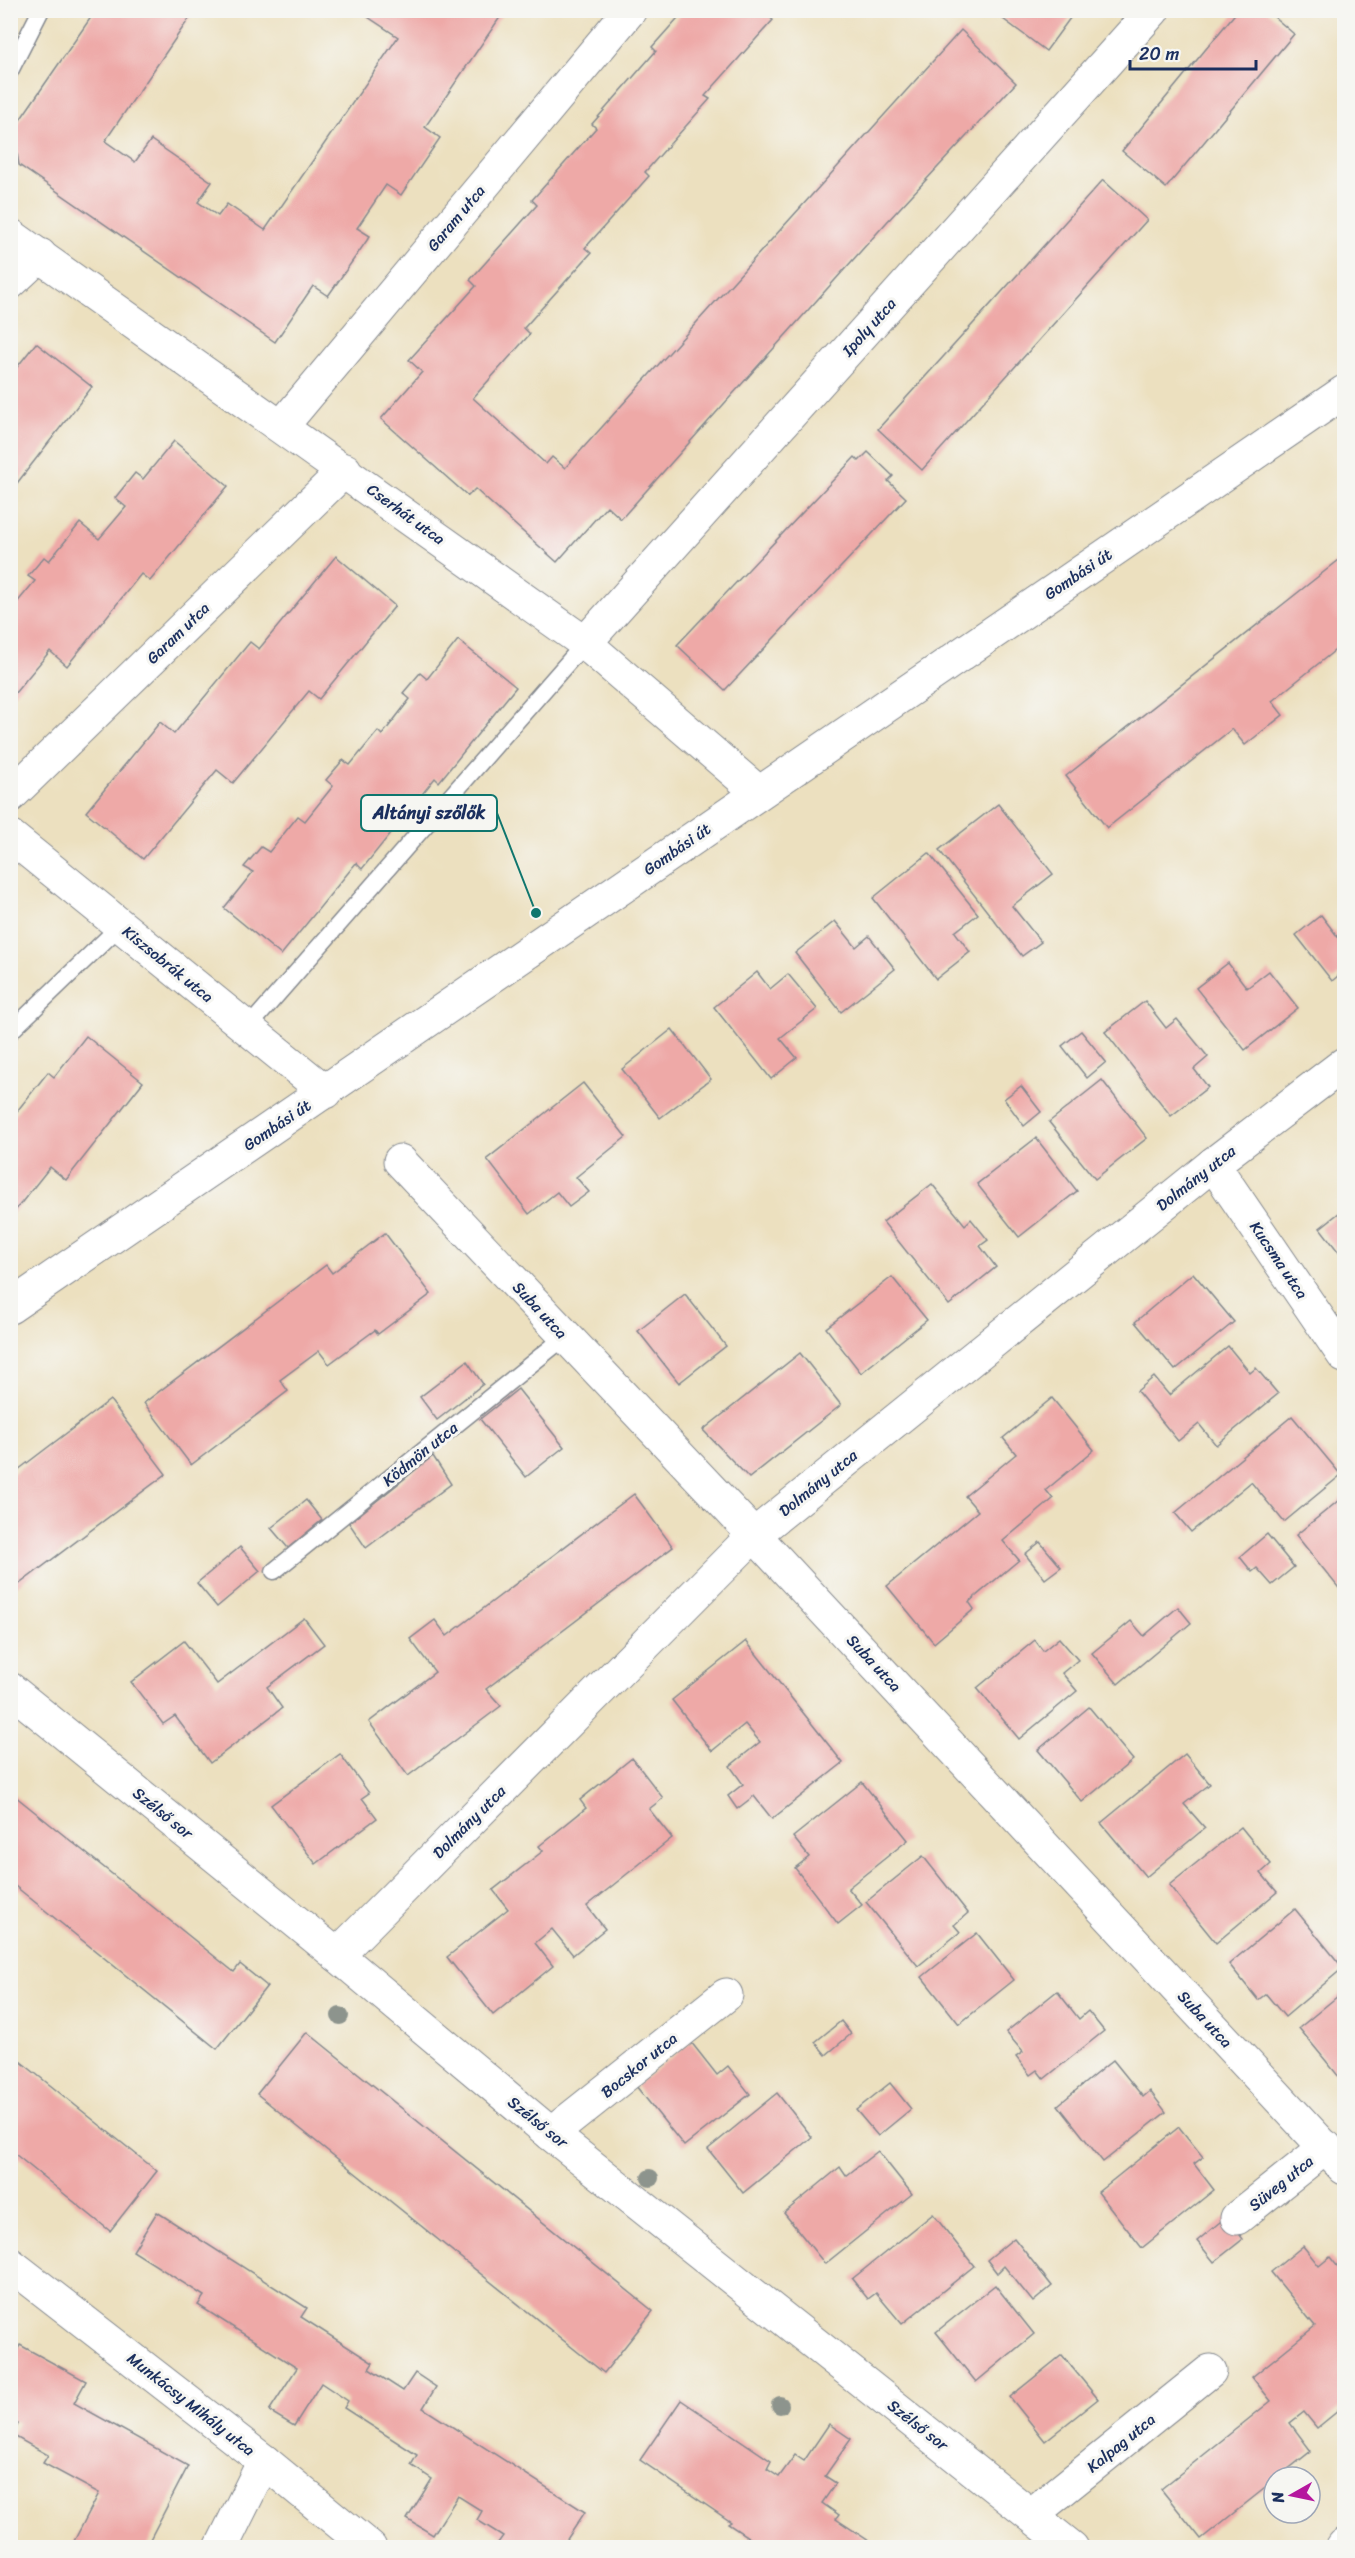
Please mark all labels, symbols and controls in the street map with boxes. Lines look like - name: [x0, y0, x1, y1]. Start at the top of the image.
- scale bar: [1130, 33, 1256, 71]
- text: 20 m: [1139, 38, 1179, 70]
- street label: Garam utca: [419, 178, 493, 258]
- street label: Ipoly utca: [834, 291, 904, 364]
- street label: Cserhát utca: [361, 475, 451, 553]
- street label: Gombási út: [1038, 540, 1118, 608]
- street label: Garam utca: [139, 595, 217, 671]
- callout: Altányi szőlők: [361, 795, 497, 831]
- text: Altányi szőlők: [372, 797, 486, 829]
- street label: Gombási út: [637, 815, 717, 883]
- street label: Kiszsobrák utca: [116, 918, 220, 1010]
- street label: Gombási út: [237, 1091, 317, 1159]
- street label: Dolmány utca: [1150, 1137, 1243, 1219]
- street label: Kucsma utca: [1242, 1215, 1316, 1305]
- street label: Suba utca: [505, 1274, 575, 1346]
- street label: Ködmön utca: [375, 1413, 465, 1494]
- street label: Dolmány utca: [772, 1441, 865, 1524]
- street label: Suba utca: [839, 1627, 909, 1699]
- street label: Dolmány utca: [425, 1777, 514, 1866]
- street label: Szélső sor: [126, 1779, 201, 1848]
- street label: Suba utca: [1170, 1983, 1240, 2055]
- street label: Bocskor utca: [594, 2025, 684, 2105]
- street label: Szélső sor: [501, 2088, 576, 2157]
- street label: Süveg utca: [1242, 2147, 1320, 2219]
- street label: Munkácsy Mihály utca: [120, 2344, 262, 2464]
- street label: Szélső sor: [881, 2392, 956, 2459]
- street label: Kalpag utca: [1080, 2406, 1162, 2480]
- north arrow: [1262, 2465, 1322, 2525]
- text: N: [1262, 2489, 1293, 2506]

